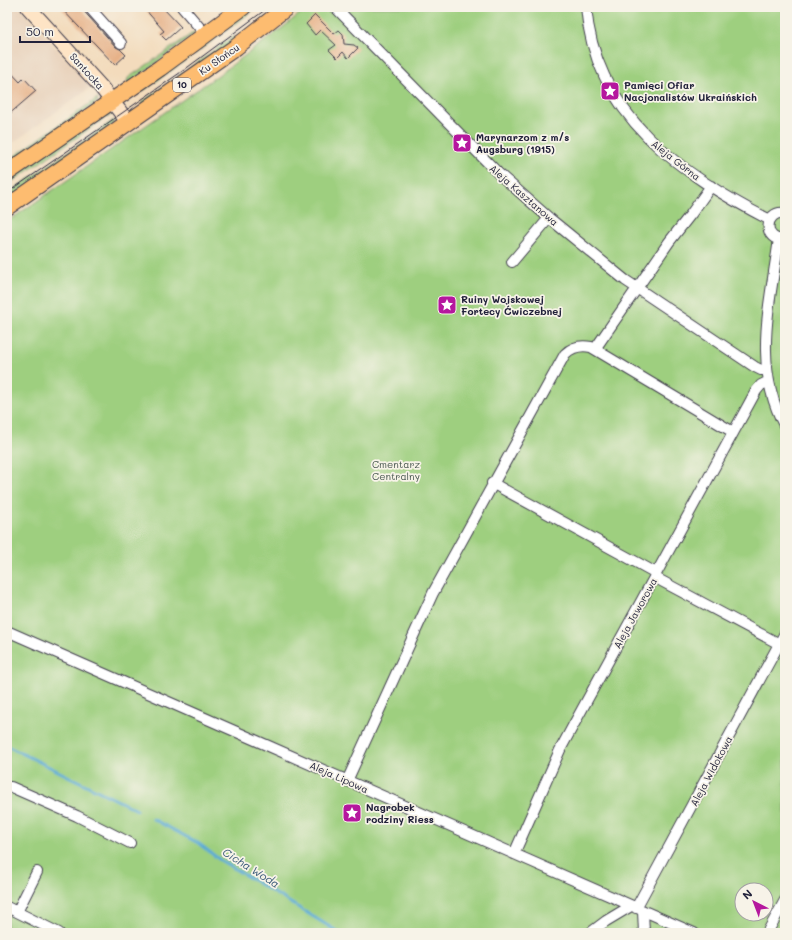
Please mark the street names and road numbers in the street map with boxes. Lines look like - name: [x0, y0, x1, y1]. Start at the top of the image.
- street label: Ku Słońcu: [196, 40, 242, 78]
- street label: Santocka: [67, 50, 107, 92]
- road number: 10: [173, 78, 191, 92]
- street label: Aleja Górna: [649, 136, 703, 184]
- street label: Aleja Kasztanowa: [486, 161, 562, 229]
- street label: Aleja Jaworowa: [610, 575, 660, 651]
- street label: Aleja Widokowa: [687, 733, 735, 809]
- street label: Aleja Lipowa: [307, 758, 371, 796]

